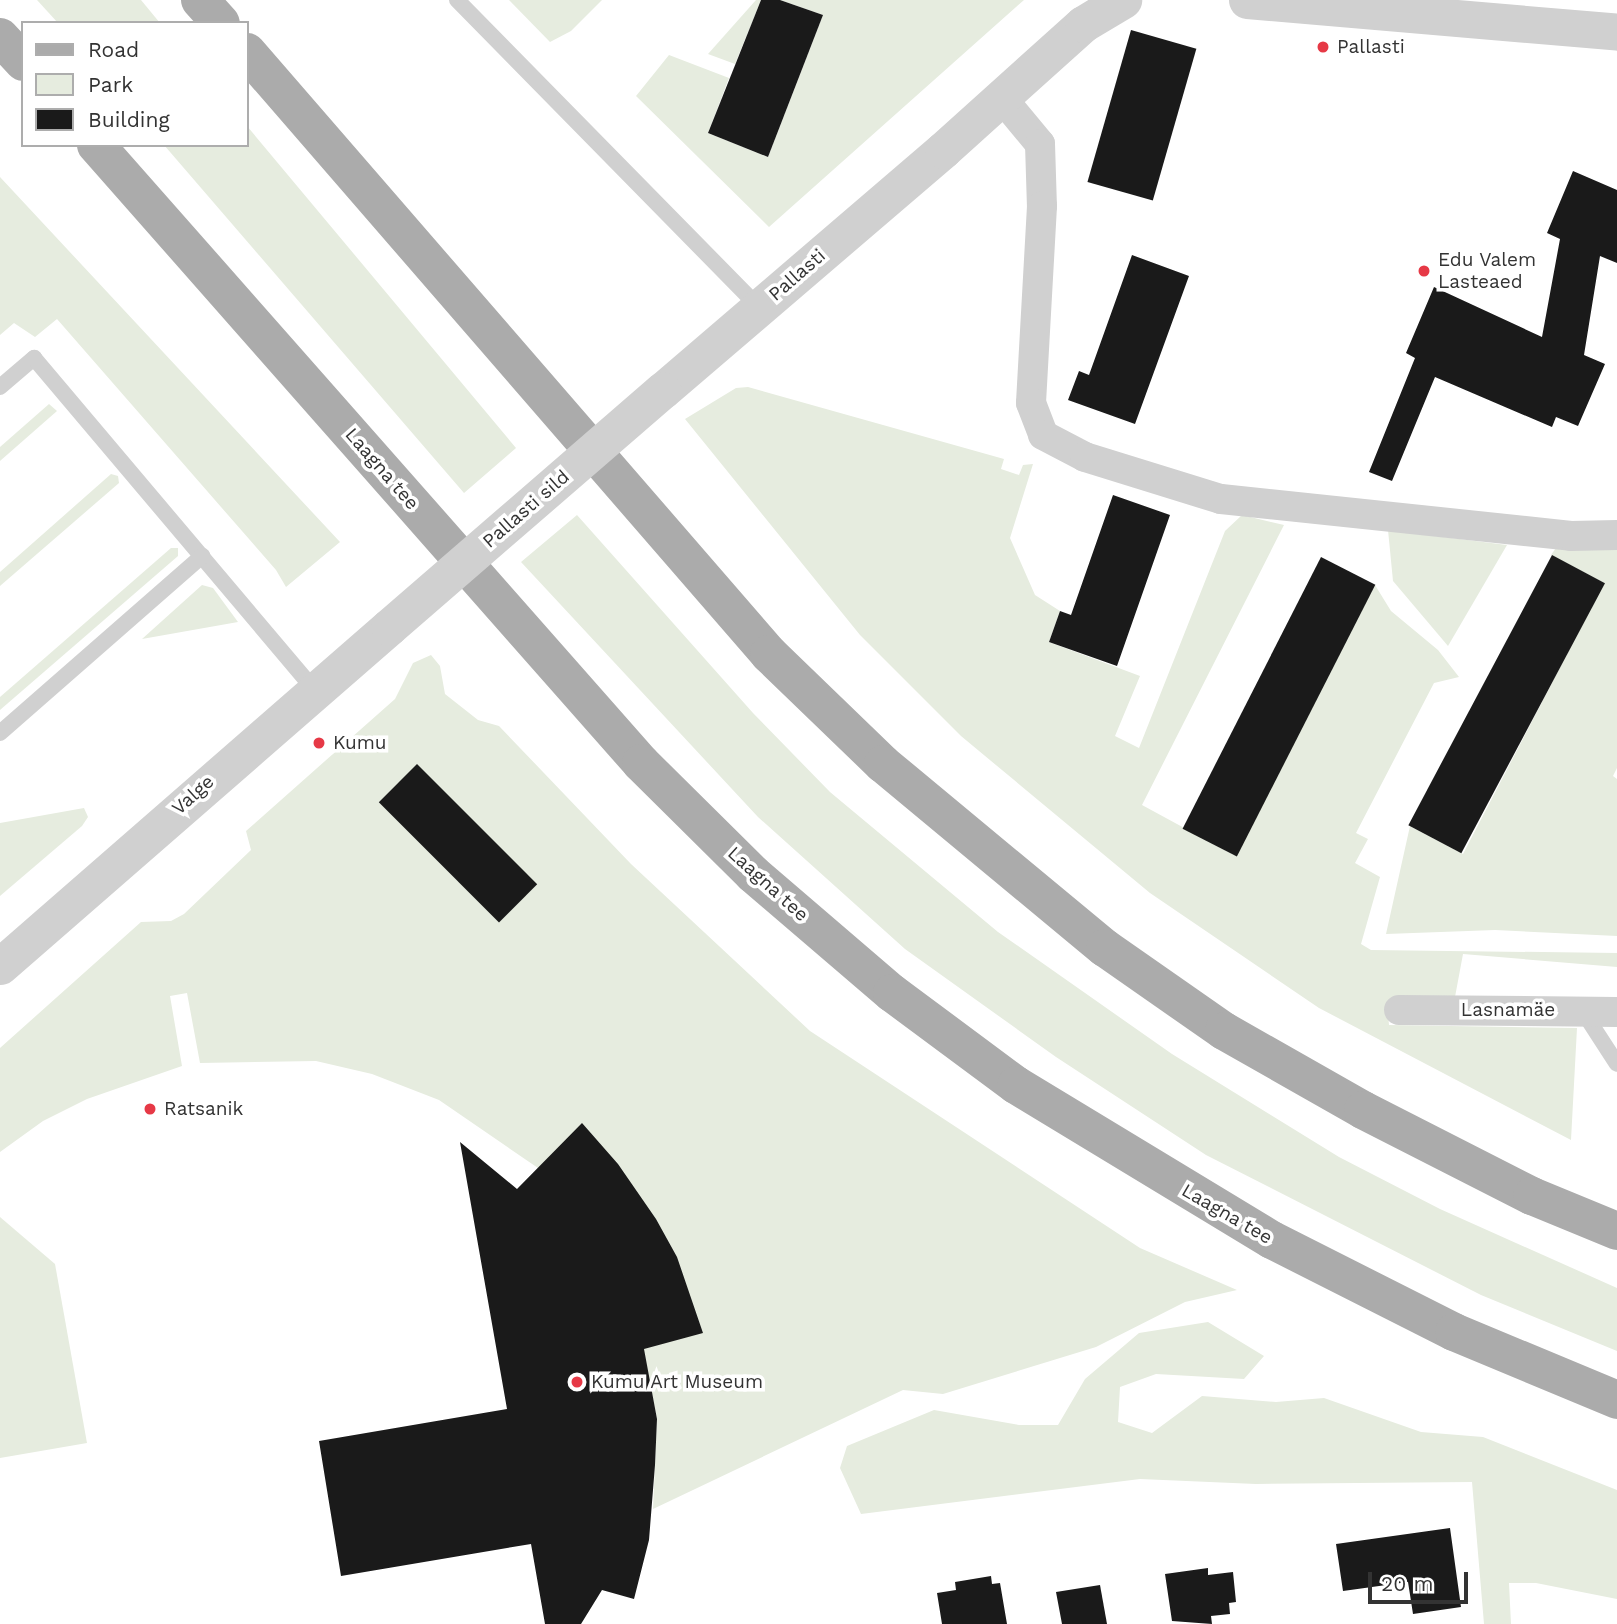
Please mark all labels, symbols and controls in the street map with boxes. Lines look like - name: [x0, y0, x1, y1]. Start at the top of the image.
- legend: [21, 21, 248, 147]
- place label: Pallasti: [1337, 36, 1405, 58]
- text: Road: [88, 37, 139, 62]
- marker: Pallasti: [1315, 39, 1331, 55]
- text: Park: [88, 72, 133, 97]
- text: Building: [88, 107, 170, 132]
- street label: Pallasti: [764, 244, 830, 306]
- place label: Edu Valem Lasteaed: [1438, 249, 1537, 293]
- marker: Edu Valem Lasteaed: [1416, 263, 1432, 279]
- street label: Laagna tee: [340, 423, 424, 515]
- street label: Pallasti sild: [478, 465, 574, 553]
- place label: Kumu: [333, 732, 387, 754]
- marker: Kumu: [311, 735, 327, 751]
- street label: Valge: [167, 770, 219, 820]
- street label: Laagna tee: [723, 841, 813, 927]
- street label: Lasnamäe: [1461, 999, 1555, 1021]
- place label: Ratsanik: [164, 1098, 243, 1120]
- marker: Ratsanik: [142, 1101, 158, 1117]
- street label: Laagna tee: [1177, 1179, 1277, 1249]
- place label: Kumu Art Museum: [591, 1371, 764, 1393]
- marker: Kumu Art Museum: [569, 1374, 585, 1390]
- scale bar: [1372, 1558, 1472, 1602]
- text: 20 m: [1381, 1571, 1433, 1596]

